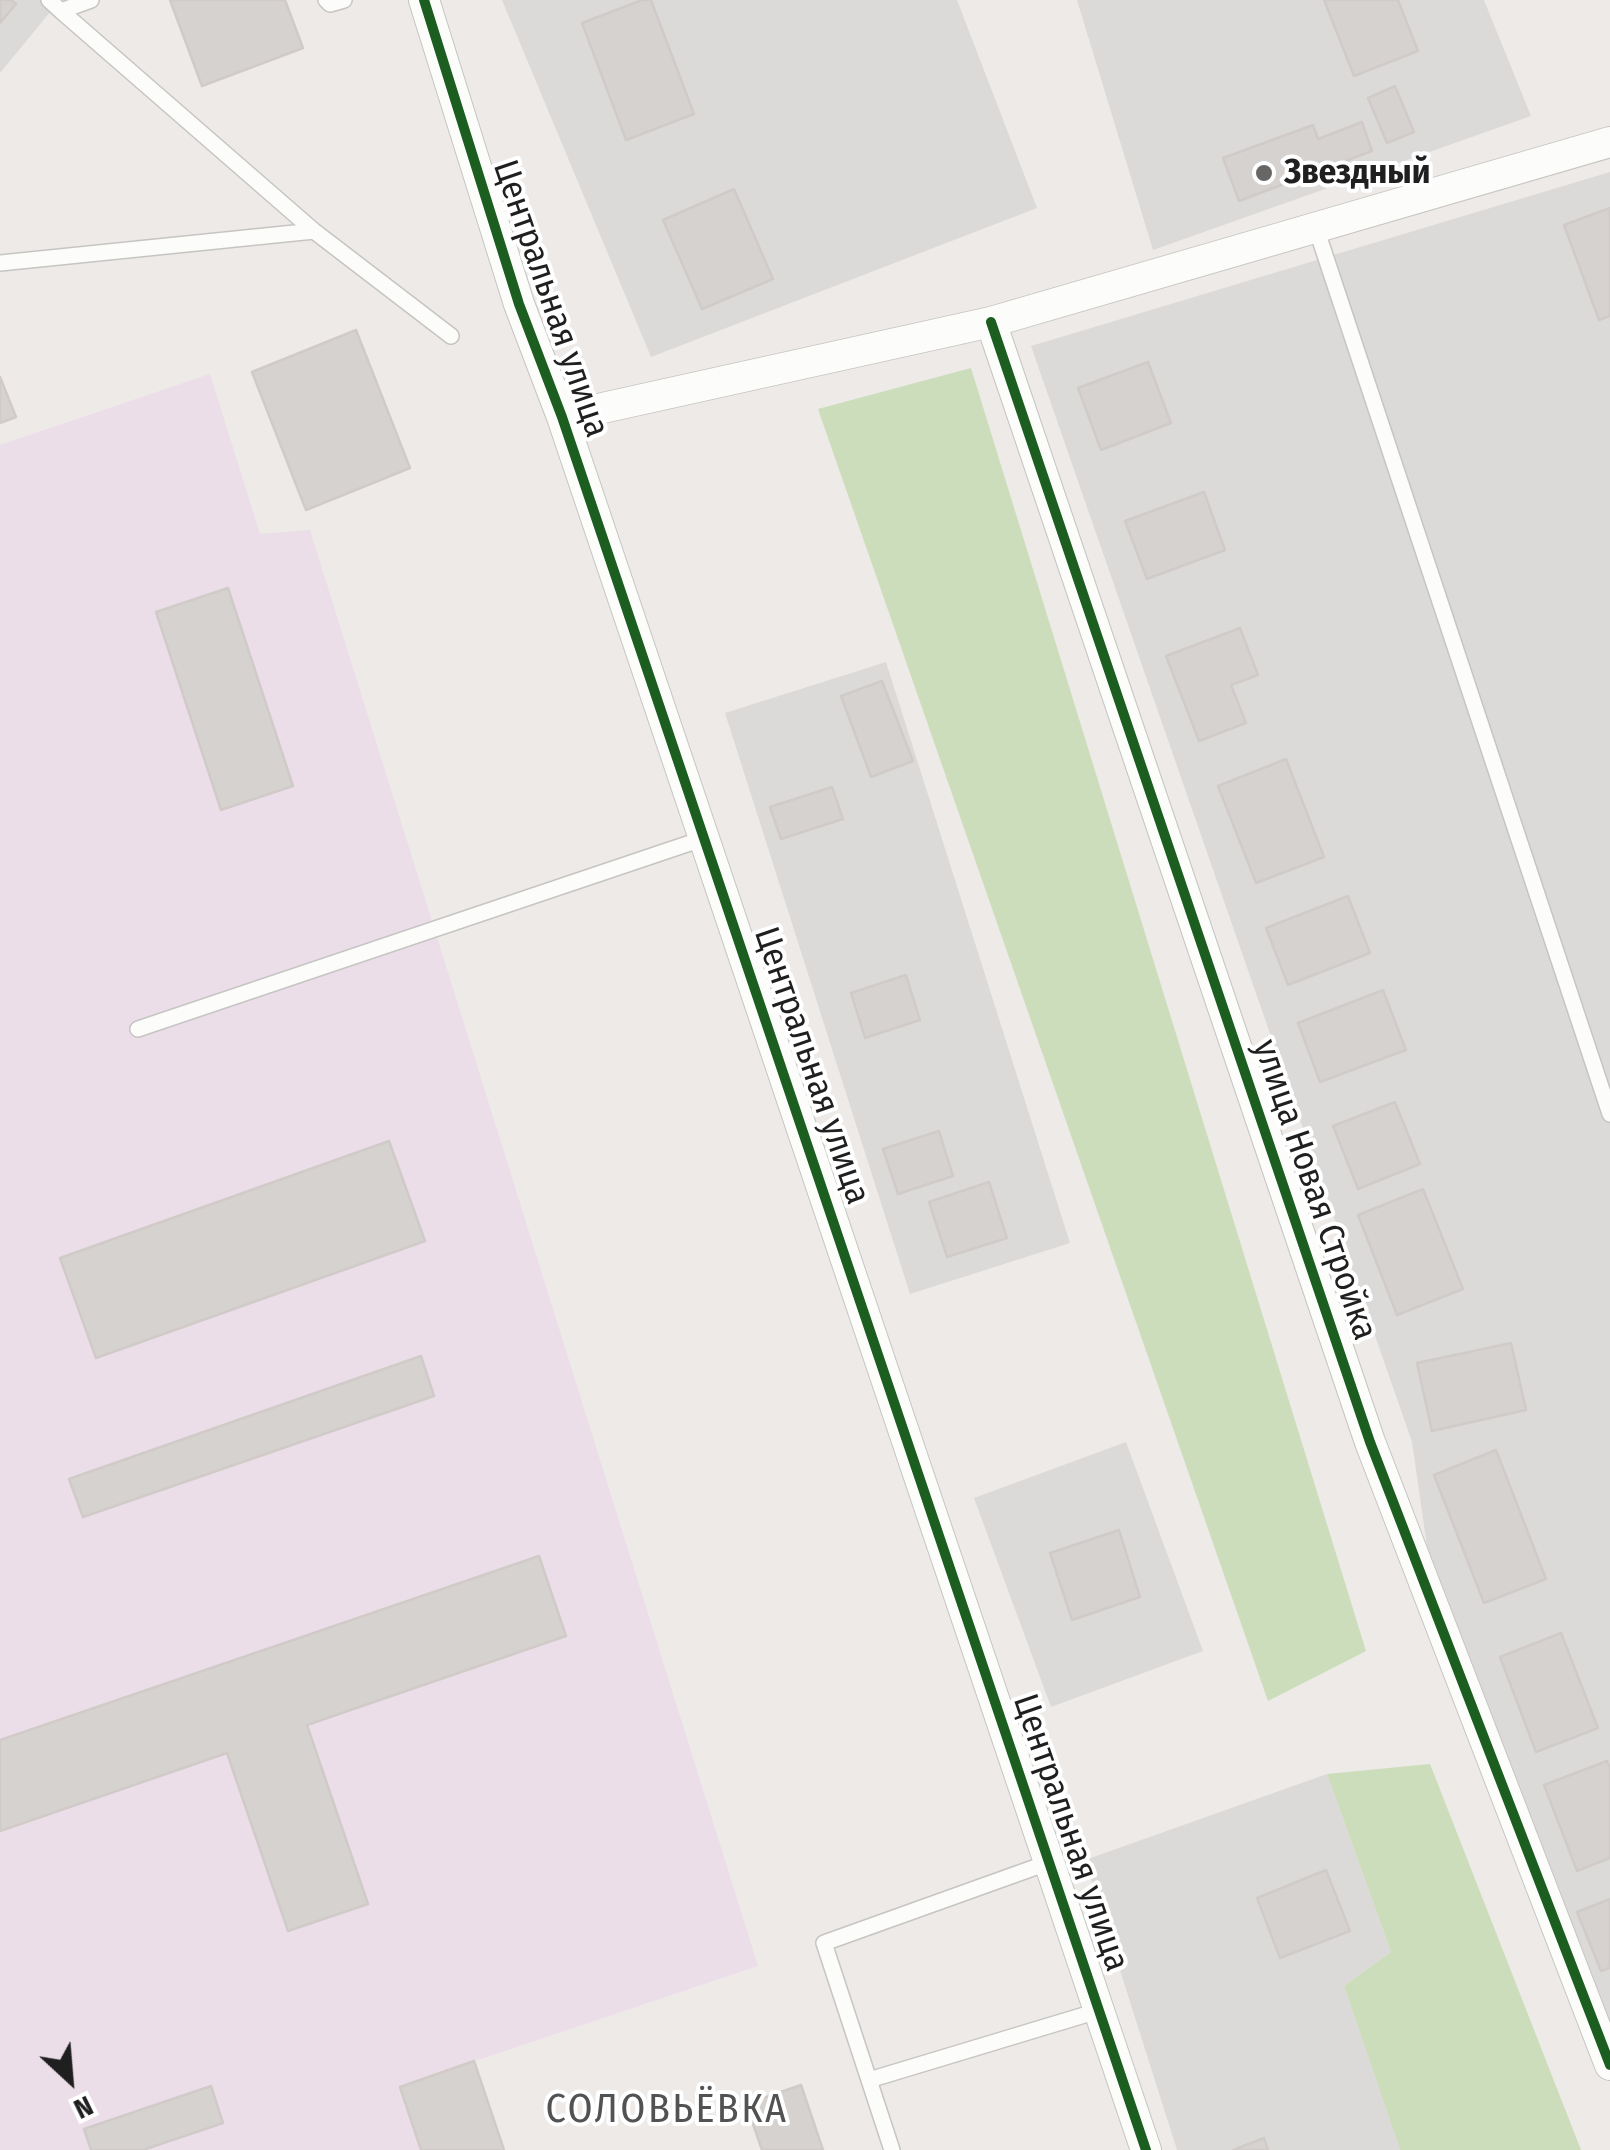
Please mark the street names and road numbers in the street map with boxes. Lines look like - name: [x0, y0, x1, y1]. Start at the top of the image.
- street label: Центральная улица: [483, 155, 617, 443]
- street label: Центральная улица: [744, 922, 878, 1210]
- street label: улица Новая Стройка: [1243, 1034, 1385, 1346]
- street label: Центральная улица: [1003, 1689, 1137, 1977]

